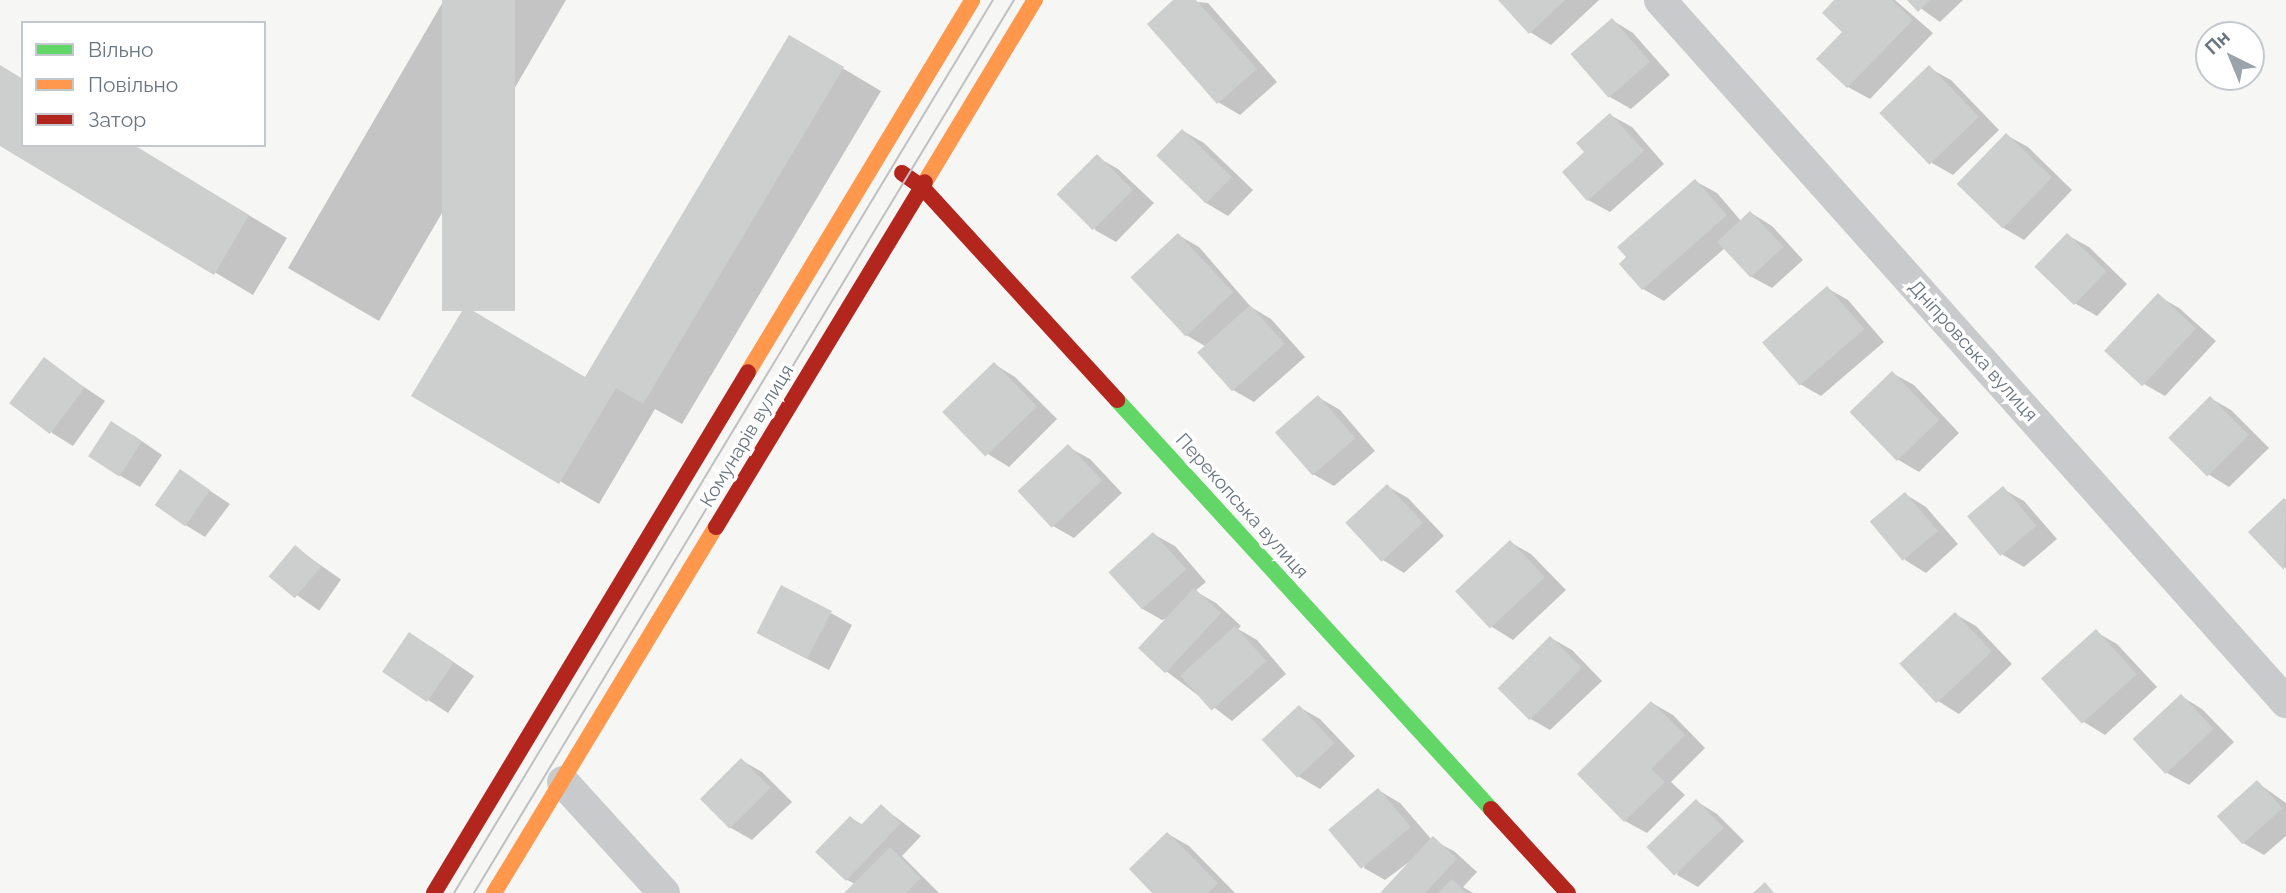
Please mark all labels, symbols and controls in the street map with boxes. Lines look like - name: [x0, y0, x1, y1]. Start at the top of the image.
- legend: [21, 21, 266, 147]
- north arrow: [2195, 21, 2265, 91]
- text: Пн: [2200, 25, 2234, 59]
- text: Вільно: [88, 37, 154, 62]
- text: Повільно: [88, 72, 178, 97]
- text: Затор: [88, 107, 146, 132]
- street label: Дніпровська вулиця: [1904, 276, 2042, 426]
- street label: Комунарів вулиця: [695, 361, 799, 511]
- street label: Перекопська вулиця: [1171, 429, 1313, 583]

